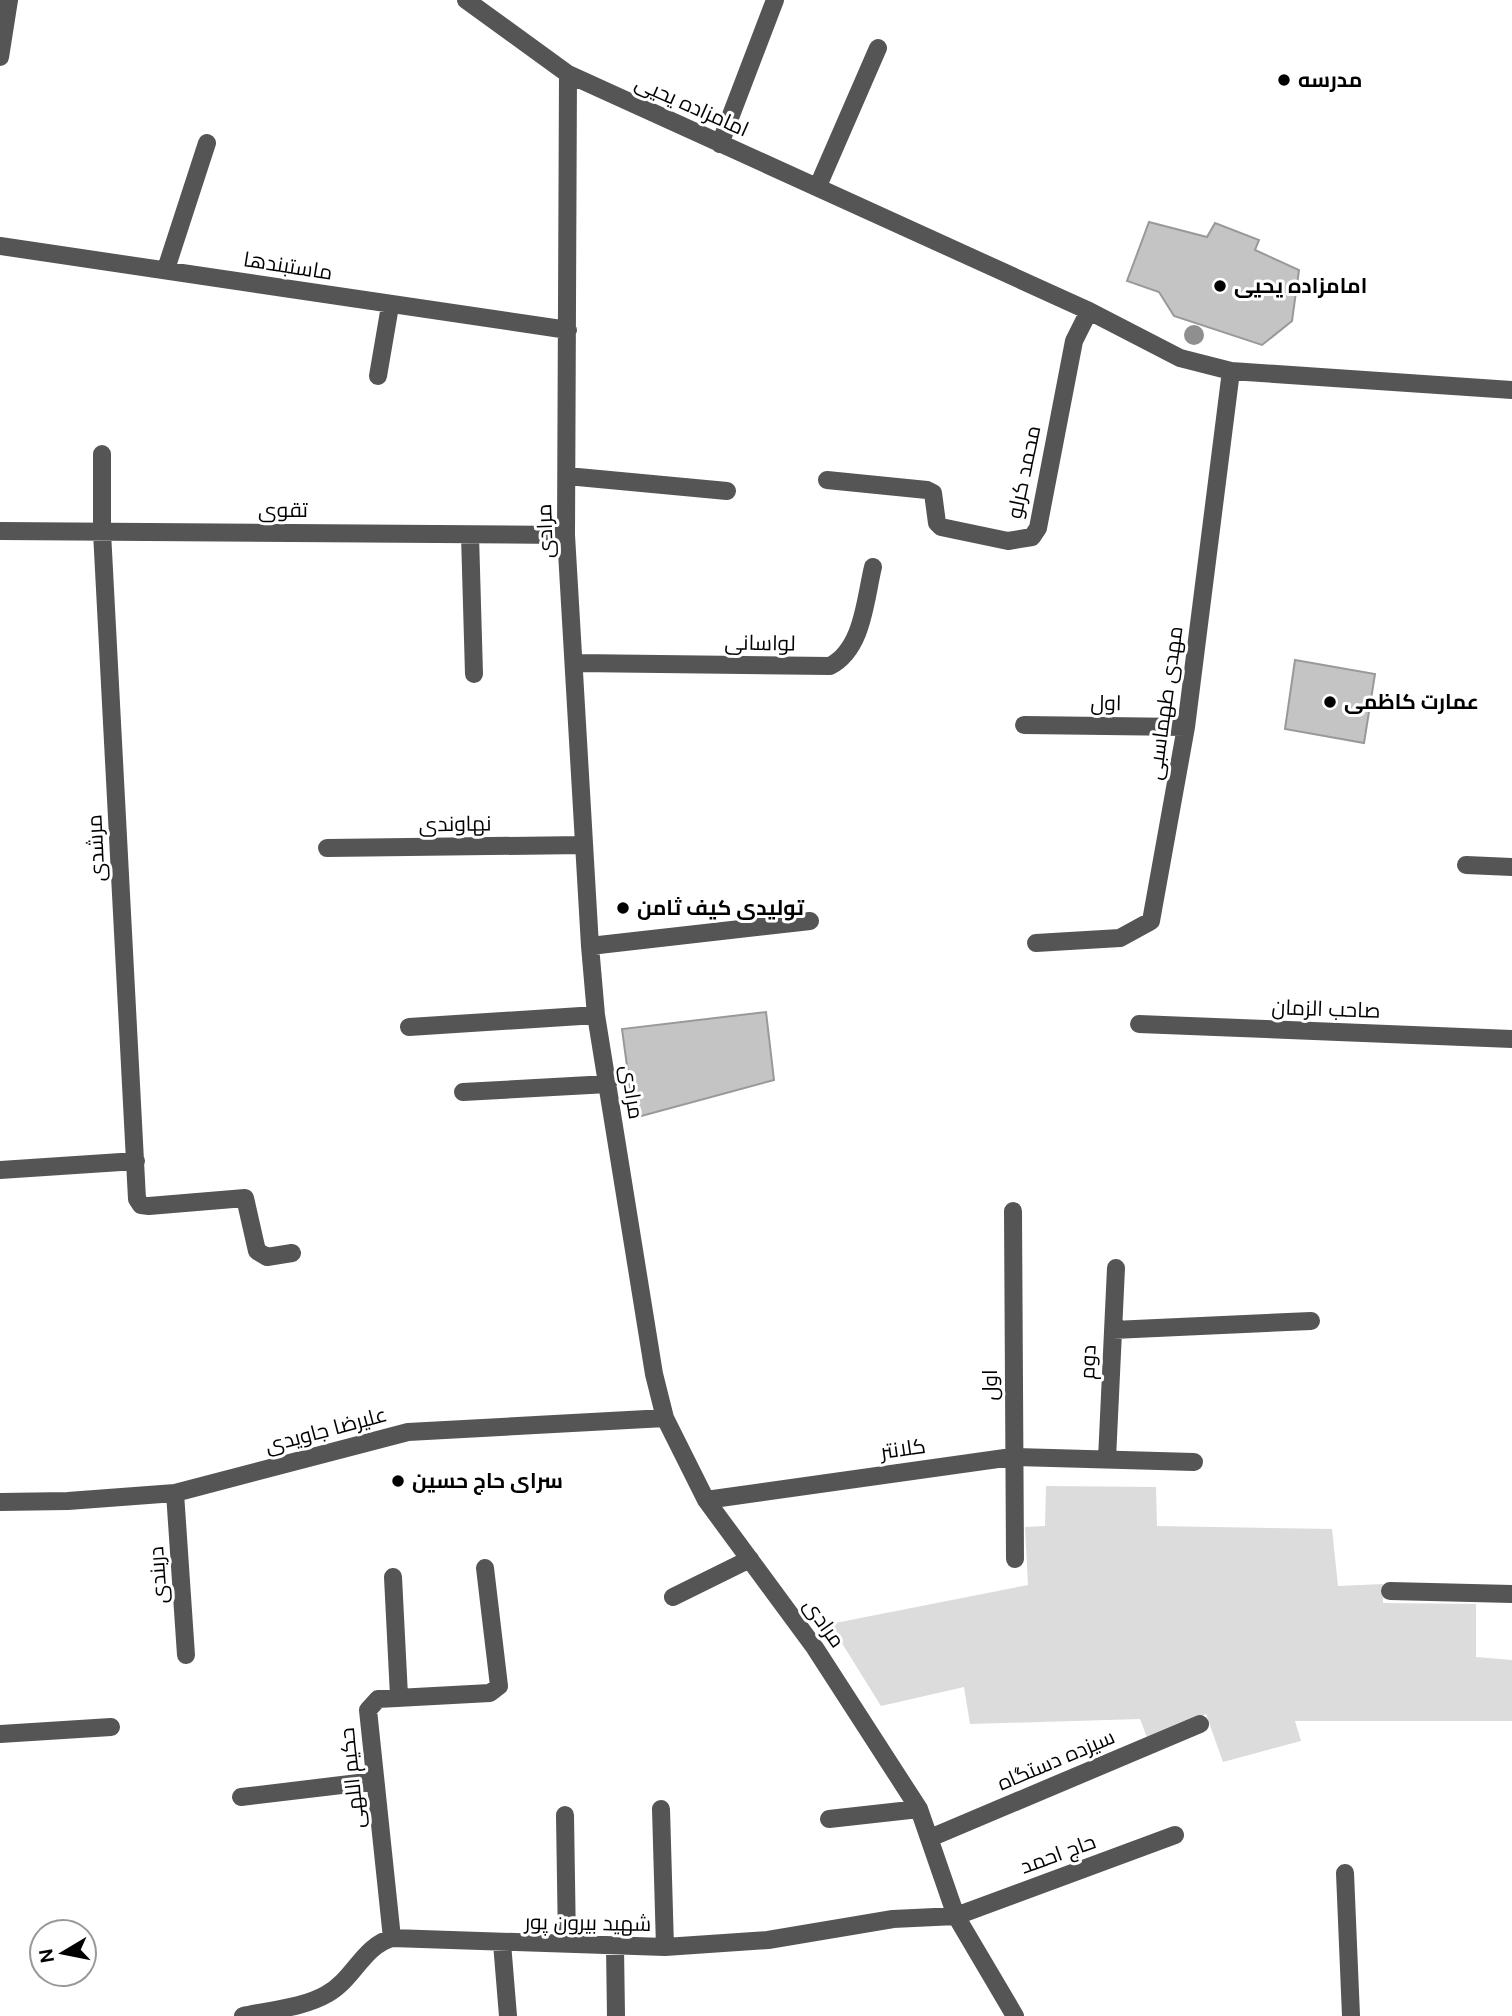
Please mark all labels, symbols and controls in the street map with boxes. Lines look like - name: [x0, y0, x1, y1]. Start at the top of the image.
- place label: مدرسه: [1298, 66, 1362, 94]
- street label: امامزاده یحیی: [631, 68, 753, 144]
- marker: مدرسه: [1276, 72, 1292, 88]
- street label: ماستبندها: [242, 245, 334, 287]
- place label: امامزاده یحیی: [1234, 272, 1367, 300]
- marker: امامزاده یحیی: [1212, 278, 1228, 294]
- street label: محمد کرلو: [1000, 423, 1048, 521]
- street label: تقوی: [258, 496, 308, 524]
- street label: مرادی: [530, 503, 560, 559]
- street label: مهدی طهماسبی: [1140, 624, 1190, 782]
- street label: لواسانی: [724, 628, 796, 658]
- place label: عمارت کاظمی: [1344, 688, 1479, 716]
- street label: اول: [1090, 689, 1122, 717]
- marker: عمارت کاظمی: [1322, 694, 1338, 710]
- street label: نهاوندی: [418, 809, 492, 839]
- street label: مرشدی: [80, 814, 112, 882]
- place label: تولیدی کیف ثامن: [637, 894, 805, 922]
- marker: تولیدی کیف ثامن: [615, 900, 631, 916]
- street label: صاحب الزمان: [1271, 993, 1381, 1025]
- street label: مرادی: [614, 1063, 650, 1121]
- street label: دوم: [1073, 1344, 1103, 1380]
- street label: اول: [976, 1369, 1004, 1401]
- street label: علیرضا جاویدی: [262, 1400, 390, 1460]
- street label: کلانتر: [878, 1432, 927, 1466]
- place label: سرای حاج حسین: [412, 1467, 563, 1495]
- marker: سرای حاج حسین: [390, 1473, 406, 1489]
- street label: دربندی: [142, 1545, 174, 1605]
- street label: مرادی: [797, 1593, 851, 1653]
- street label: سیزده دستگاه: [993, 1723, 1119, 1797]
- street label: حکیم اللهی: [333, 1726, 371, 1830]
- street label: حاج احمد: [1016, 1827, 1100, 1881]
- street label: شهید بیرون پور: [523, 1908, 652, 1938]
- north arrow: [28, 1918, 98, 1988]
- text: N: [33, 1947, 60, 1965]

